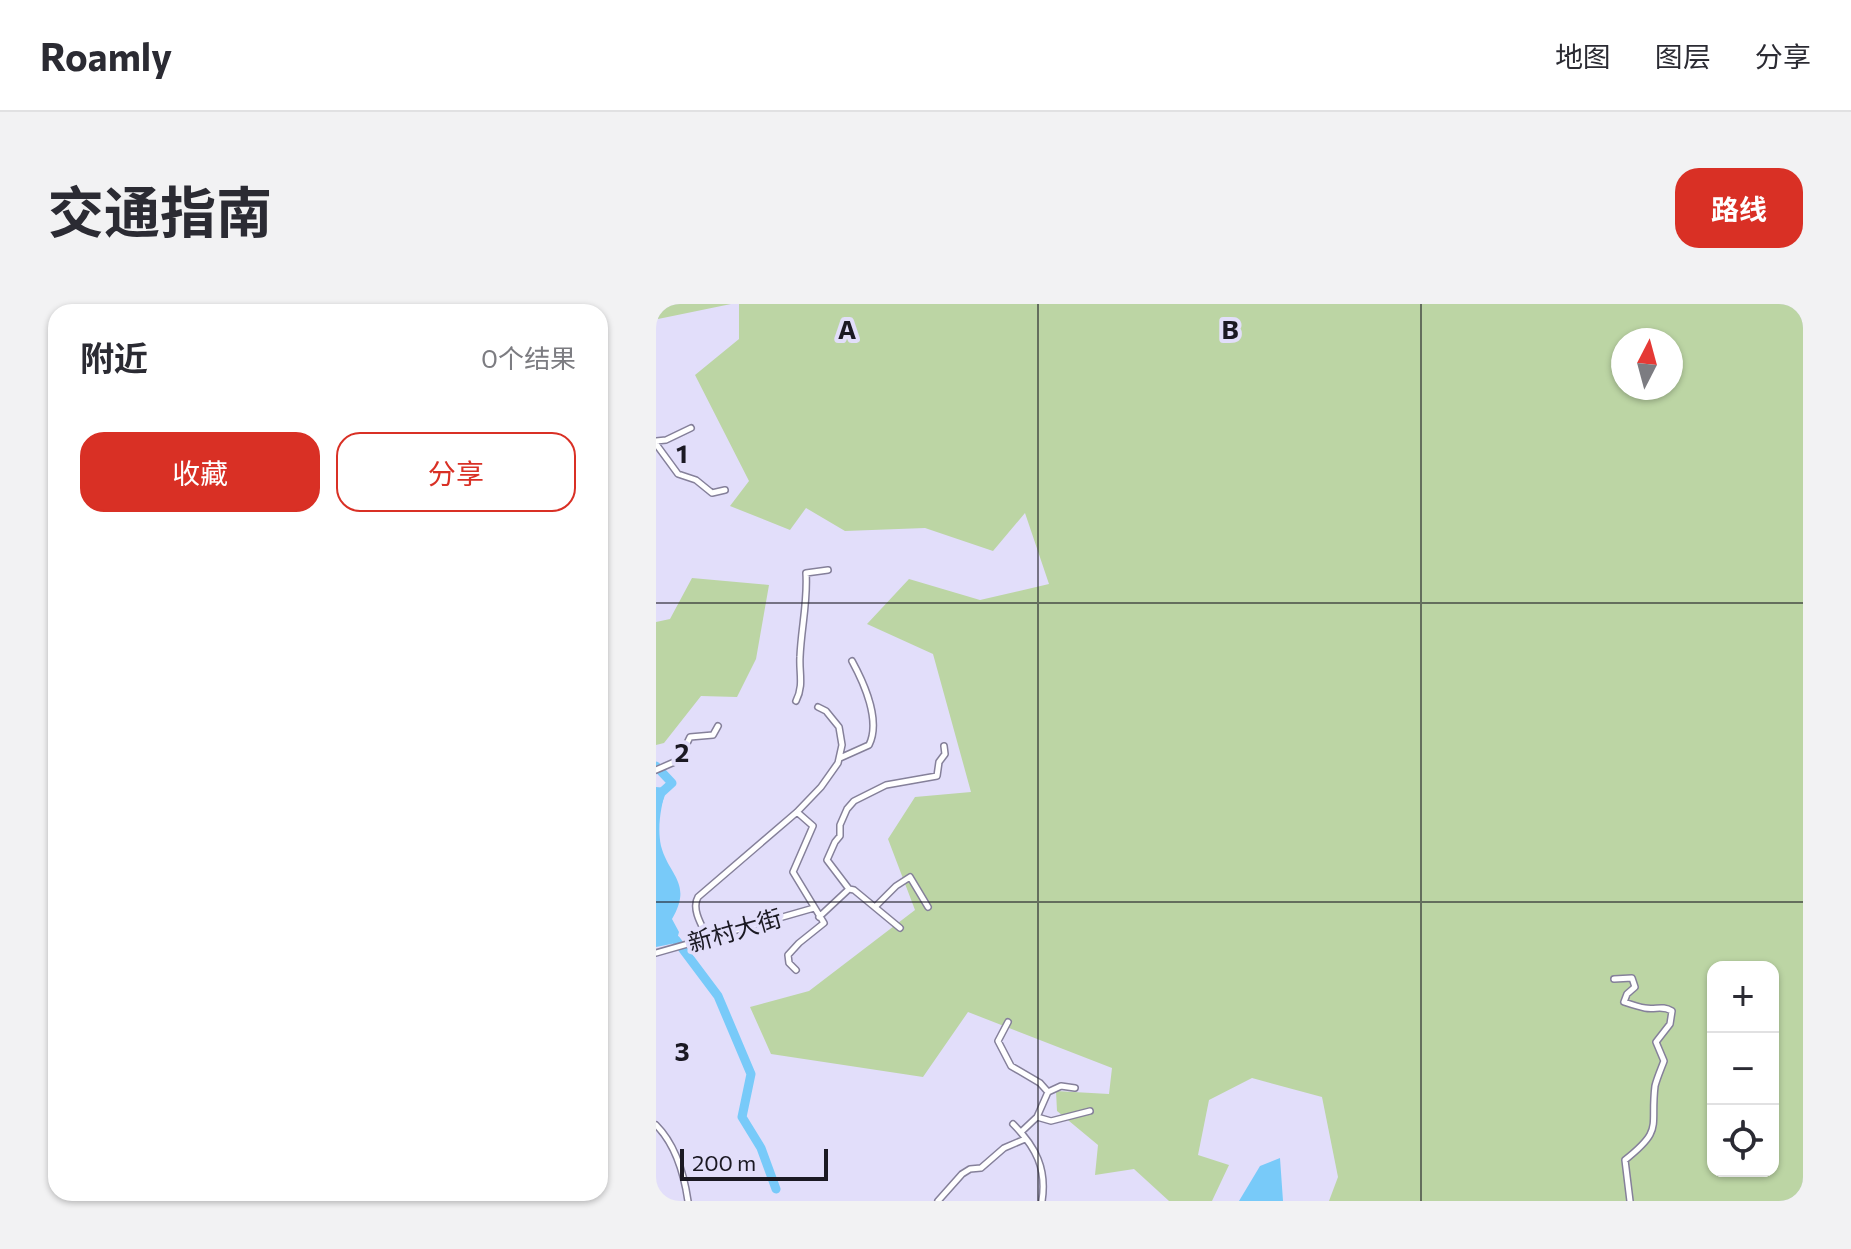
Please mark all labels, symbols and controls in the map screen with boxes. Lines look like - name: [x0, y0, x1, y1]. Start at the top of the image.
- text: Roamly: [40, 32, 172, 79]
- text: 地图: [1555, 39, 1611, 73]
- text: 图层: [1655, 39, 1711, 73]
- text: 分享: [1755, 39, 1811, 73]
- button: 路线: [1675, 168, 1803, 248]
- text: 交通指南: [48, 176, 272, 245]
- text: A: [838, 313, 857, 344]
- text: B: [1221, 313, 1239, 344]
- north arrow: [1611, 328, 1683, 400]
- text: 附近: [80, 336, 148, 378]
- text: 0个结果: [481, 342, 576, 373]
- button: 收藏: [80, 432, 320, 512]
- button: 分享: [336, 432, 576, 512]
- text: 1: [676, 437, 688, 468]
- text: 2: [675, 736, 689, 767]
- street label: 新村大街: [684, 902, 785, 957]
- map controls: [1707, 961, 1779, 1177]
- button: +: [1707, 961, 1779, 1033]
- button: −: [1707, 1033, 1779, 1105]
- text: 3: [674, 1035, 690, 1066]
- button: locate: [1707, 1105, 1779, 1177]
- scale bar: [680, 1145, 828, 1181]
- text: 200 m: [692, 1149, 756, 1176]

